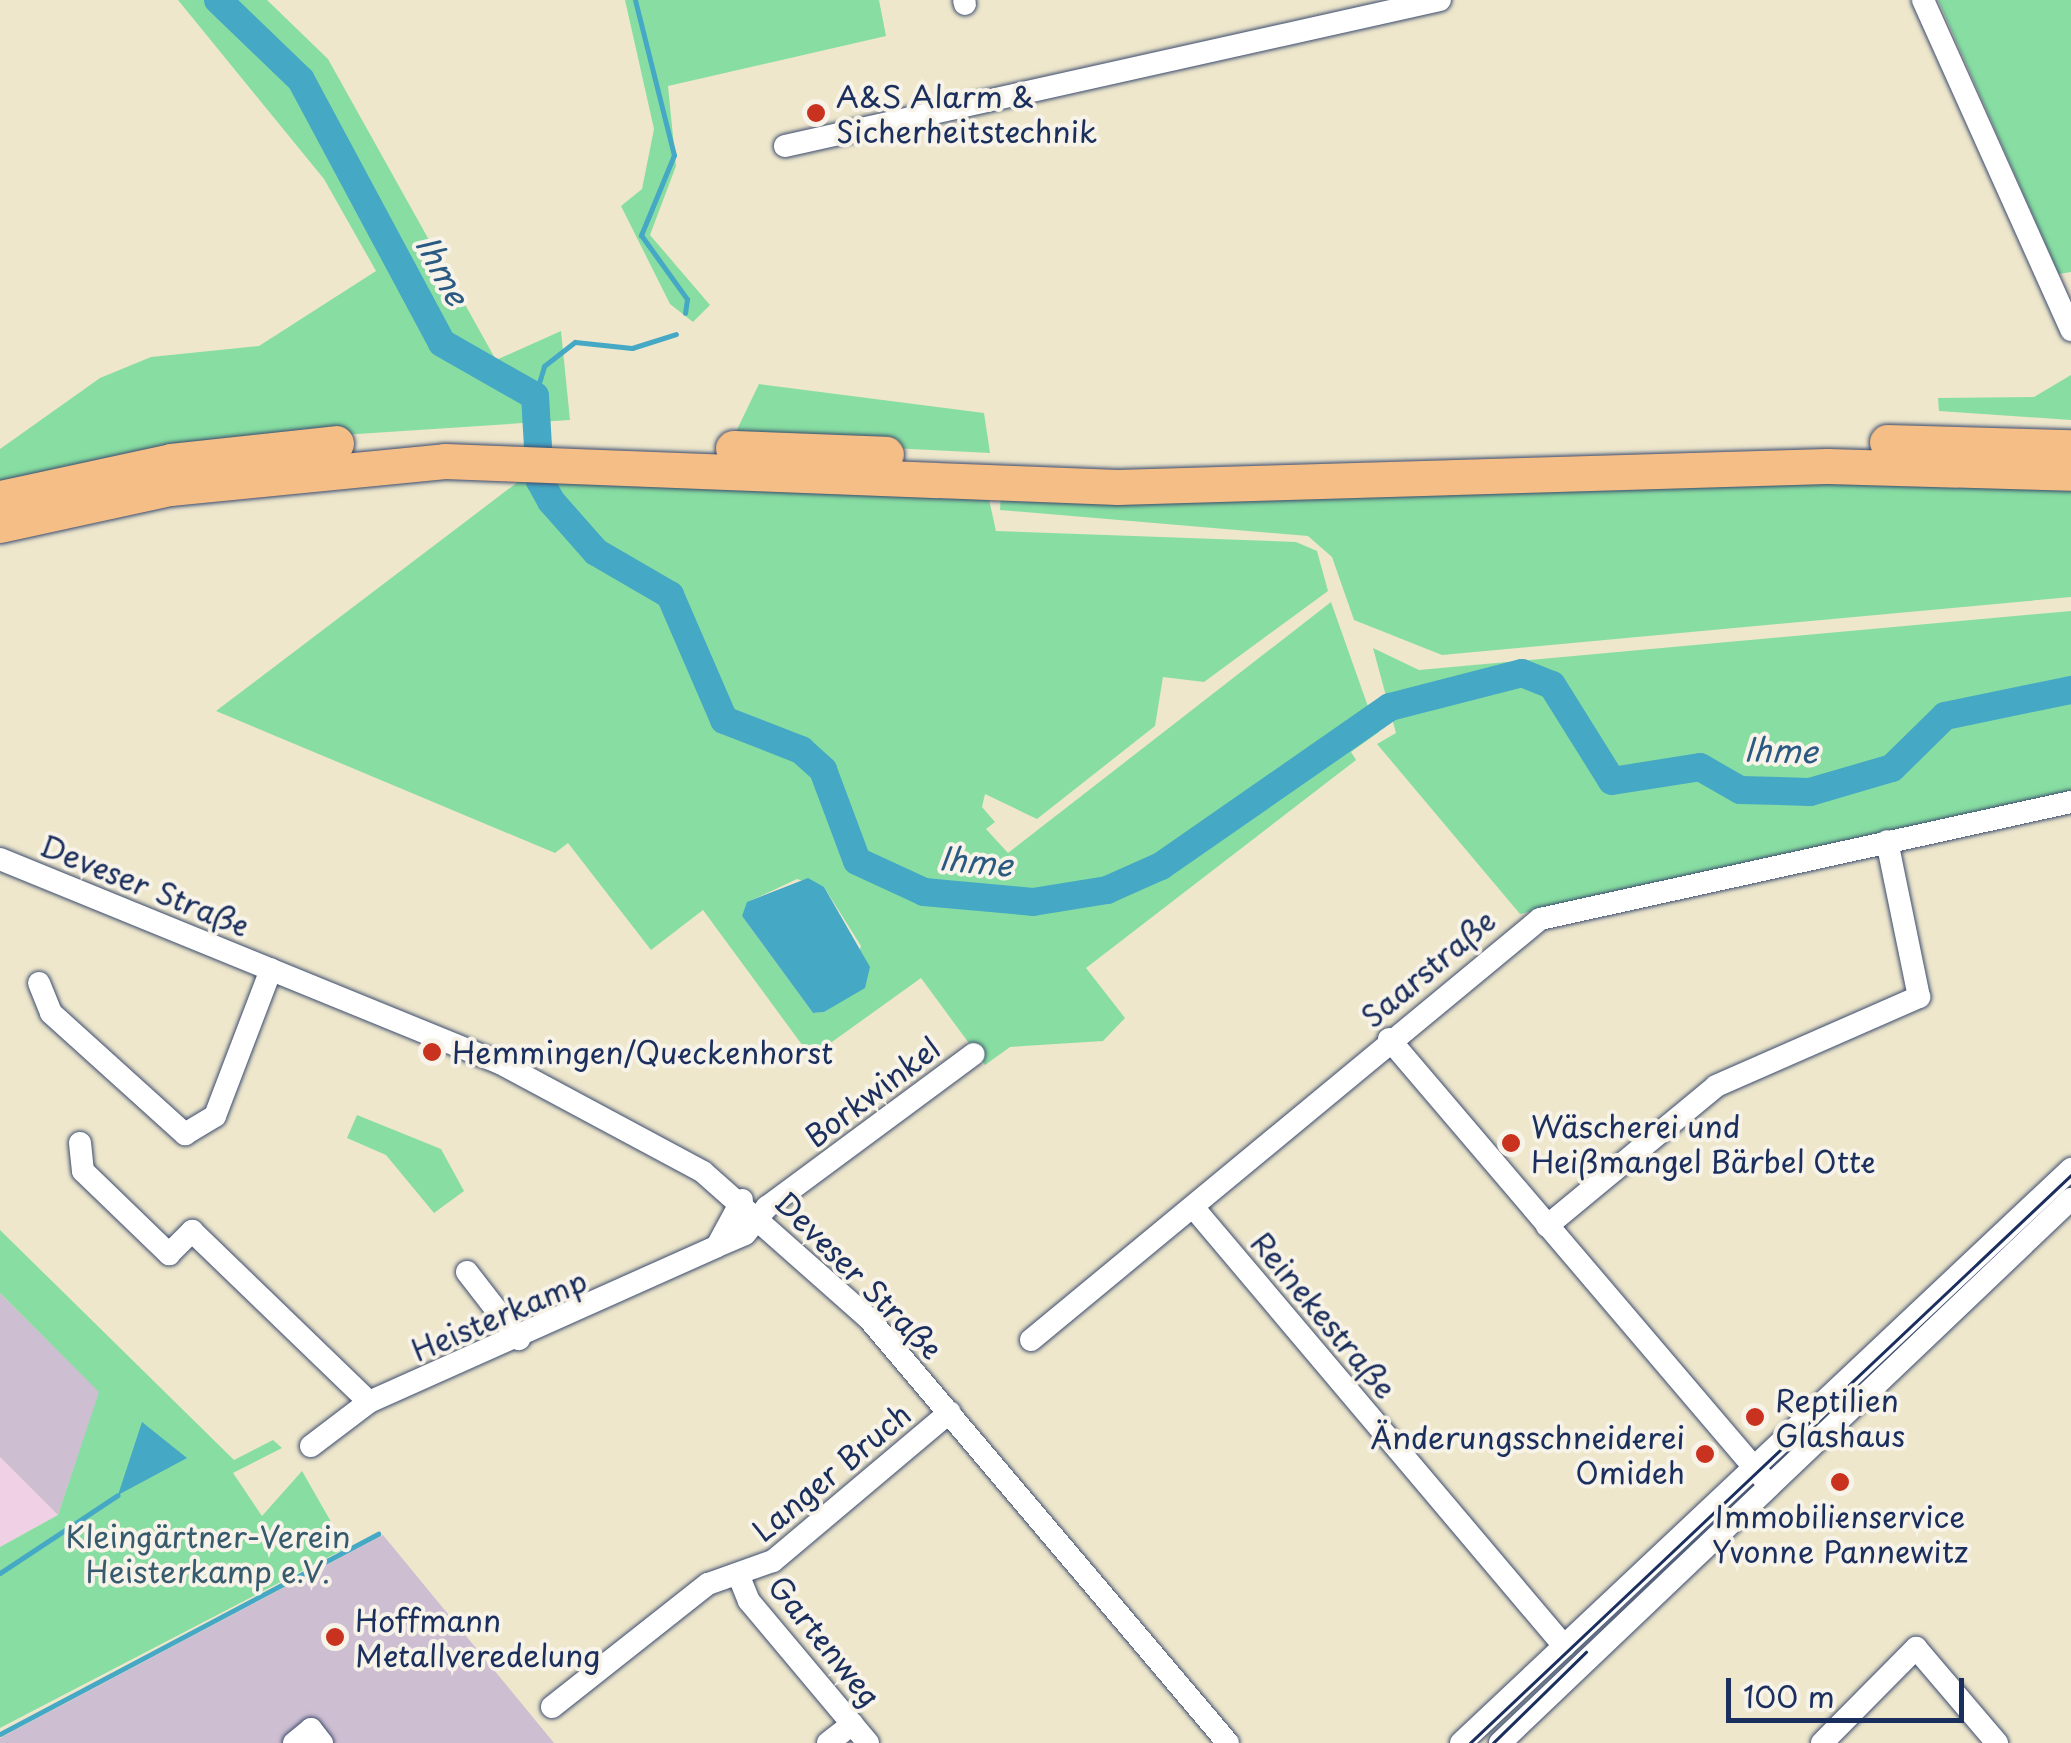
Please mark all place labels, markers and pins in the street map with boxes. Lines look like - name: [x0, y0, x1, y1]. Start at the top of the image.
- place label: A&S Alarm & Sicherheitstechnik: [836, 78, 1097, 148]
- marker: A&S Alarm & Sicherheitstechnik: [805, 102, 827, 124]
- place label: Hemmingen/Queckenhorst: [452, 1034, 833, 1070]
- marker: Hemmingen/Queckenhorst: [421, 1041, 443, 1063]
- place label: Wäscherei und Heißmangel Bärbel Otte: [1531, 1108, 1882, 1178]
- marker: Wäscherei und Heißmangel Bärbel Otte: [1500, 1132, 1522, 1154]
- place label: Reptilien Glashaus: [1775, 1382, 1905, 1452]
- marker: Reptilien Glashaus: [1744, 1406, 1766, 1428]
- place label: Änderungsschneiderei Omideh: [1370, 1419, 1685, 1490]
- marker: Änderungsschneiderei Omideh: [1694, 1443, 1716, 1465]
- marker: Immobilienservice Yvonne Pannewitz: [1829, 1471, 1851, 1493]
- place label: Immobilienservice Yvonne Pannewitz: [1712, 1498, 1968, 1568]
- place label: Hoffmann Metallveredelung: [355, 1602, 600, 1672]
- marker: Hoffmann Metallveredelung: [324, 1626, 346, 1648]

